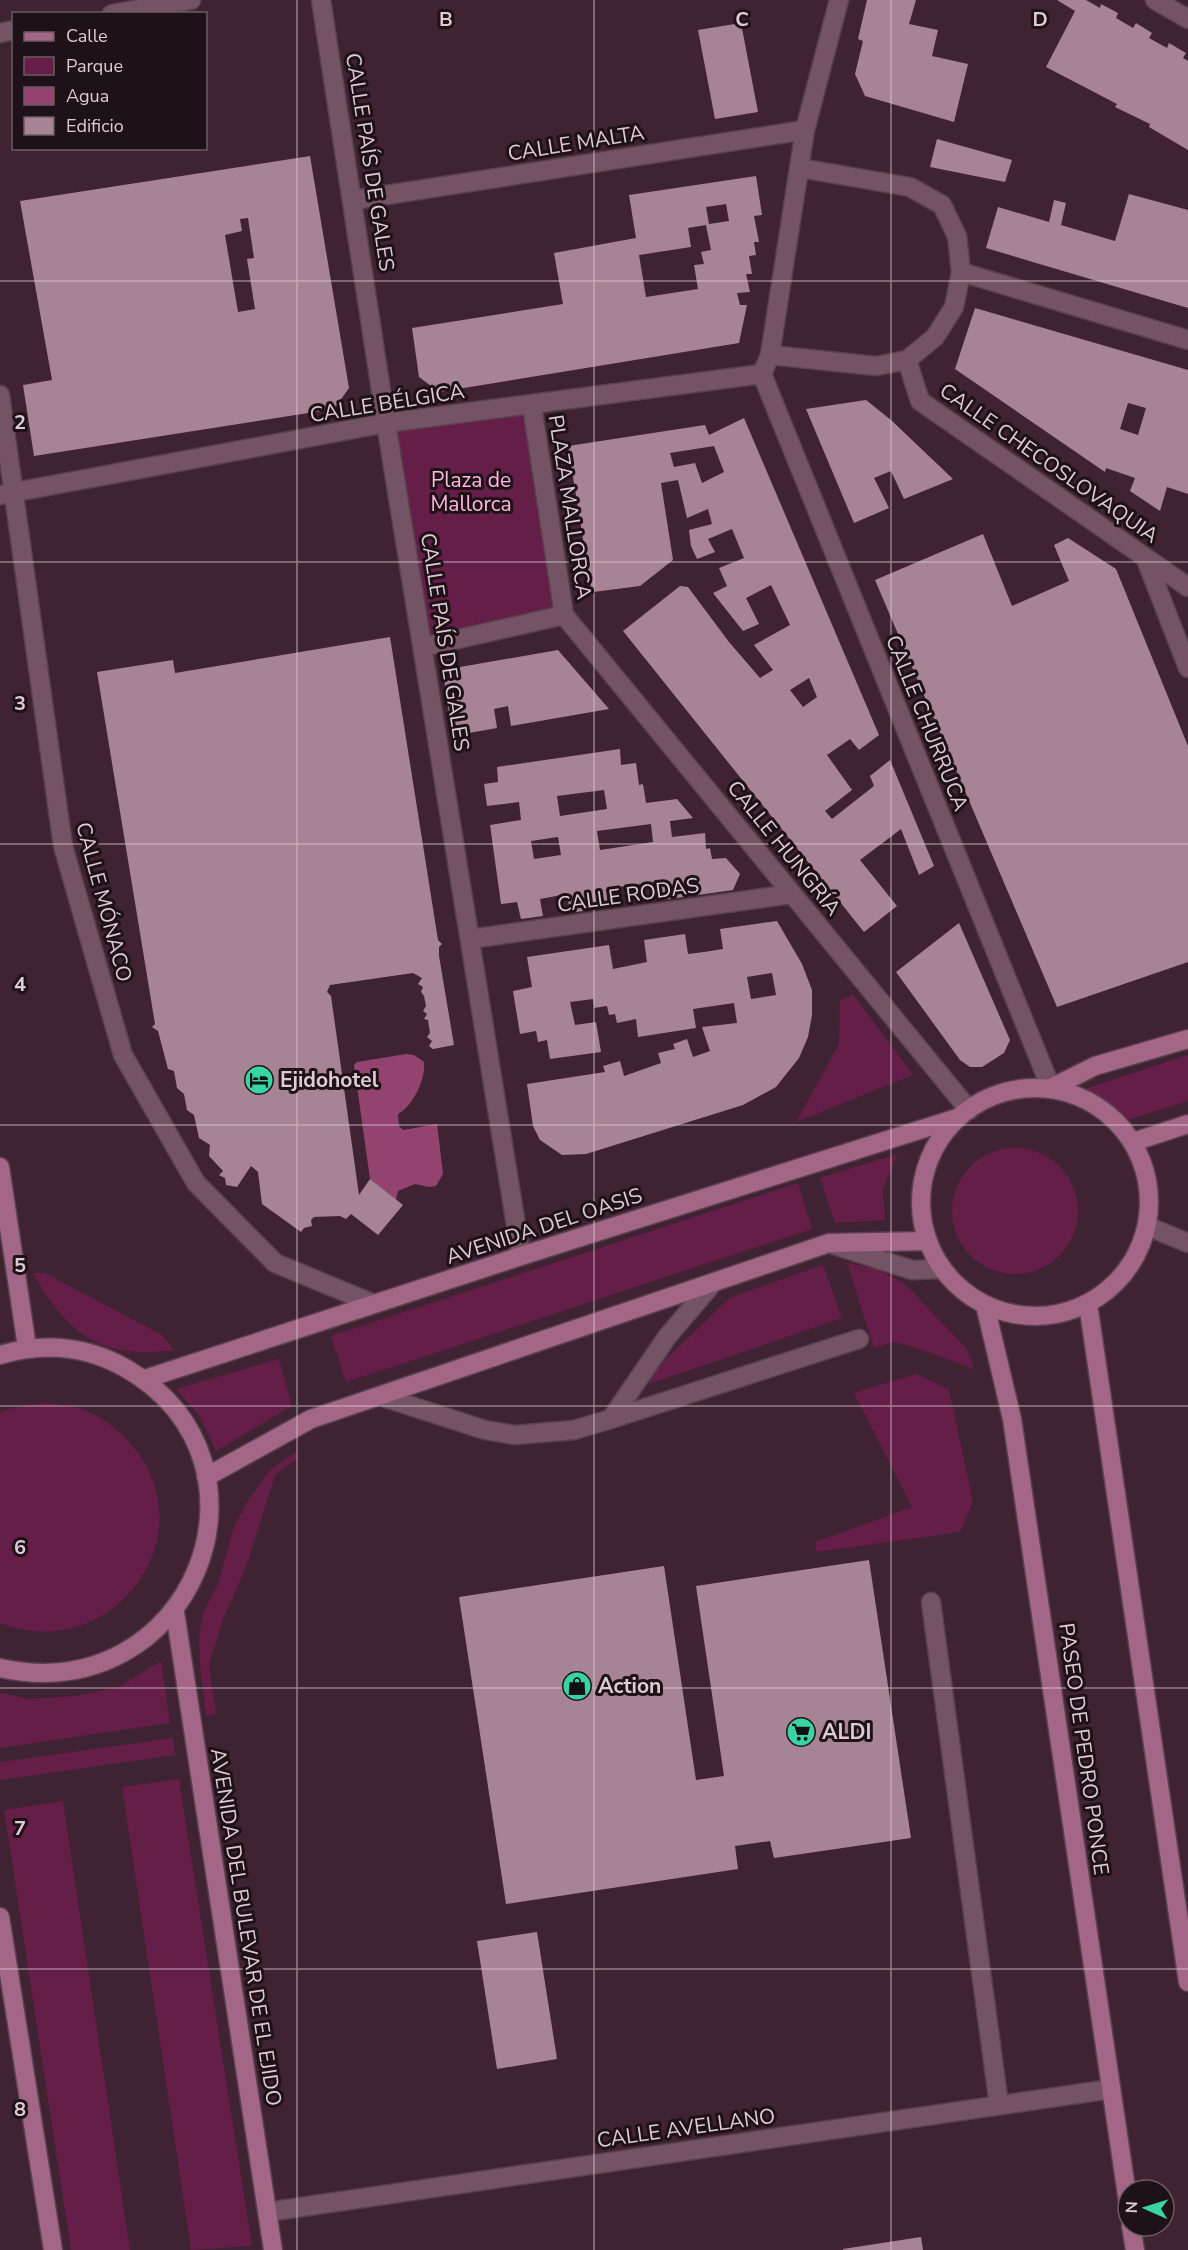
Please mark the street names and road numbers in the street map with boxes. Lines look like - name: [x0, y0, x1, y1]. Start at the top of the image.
- street label: CALLE PAÍS DE GALES: [339, 51, 401, 273]
- street label: CALLE MALTA: [506, 118, 646, 168]
- street label: CALLE BÉLGICA: [308, 377, 466, 429]
- street label: CALLE CHECOSLOVAQUIA: [934, 377, 1164, 549]
- street label: PLAZA MALLORCA: [542, 413, 598, 601]
- street label: CALLE PAÍS DE GALES: [414, 531, 476, 753]
- street label: CALLE CHURRUCA: [879, 631, 975, 815]
- street label: CALLE HUNGRÍA: [721, 775, 847, 921]
- street label: CALLE MÓNACO: [69, 819, 139, 985]
- street label: CALLE RODAS: [555, 871, 701, 919]
- street label: AVENIDA DEL OASIS: [442, 1181, 646, 1271]
- street label: PASEO DE PEDRO PONCE: [1052, 1621, 1116, 1877]
- street label: AVENIDA DEL BULEVAR DE EL EJIDO: [204, 1746, 288, 2108]
- street label: CALLE AVELLANO: [595, 2102, 777, 2154]

